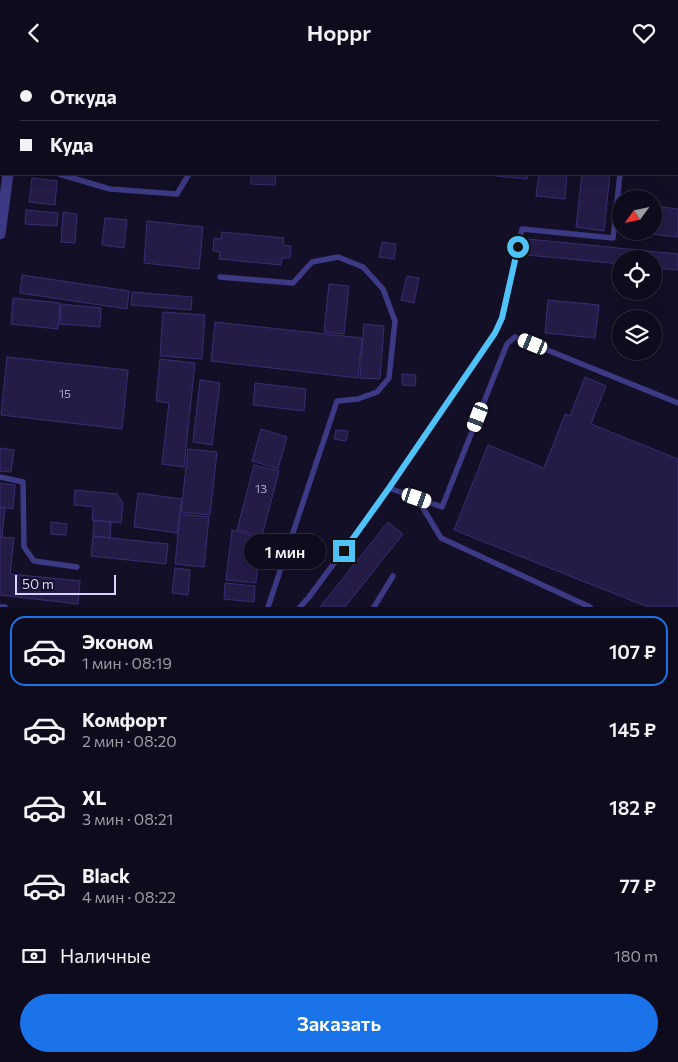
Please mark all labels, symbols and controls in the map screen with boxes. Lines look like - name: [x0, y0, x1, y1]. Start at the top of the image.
- icon: back: [20, 19, 48, 47]
- text: Hoppr: [307, 19, 371, 46]
- icon: heart: [630, 19, 658, 47]
- text: Откуда: [50, 85, 117, 108]
- text: Куда: [50, 133, 94, 156]
- north arrow: [612, 190, 662, 240]
- map controls: [612, 190, 662, 360]
- route start: [507, 236, 529, 258]
- button: locate: [612, 250, 662, 300]
- button: layers: [612, 310, 662, 360]
- car: [516, 331, 549, 357]
- house number: 15: [59, 386, 71, 400]
- car: [465, 400, 490, 434]
- house number: 13: [255, 481, 267, 495]
- car: [400, 486, 433, 510]
- callout: 1 мин: [244, 533, 326, 569]
- route end: [333, 540, 355, 562]
- text: 1 мин: [265, 542, 305, 561]
- scale bar: [15, 572, 116, 595]
- text: 50 m: [22, 575, 54, 592]
- icon: car: [22, 629, 67, 674]
- text: Эконом: [82, 630, 153, 653]
- text: 107 ₽: [609, 640, 656, 663]
- text: 1 мин · 08:19: [82, 653, 172, 672]
- icon: car: [22, 707, 67, 752]
- text: Комфорт: [82, 708, 167, 731]
- text: 145 ₽: [609, 718, 656, 741]
- text: 2 мин · 08:20: [82, 731, 177, 750]
- icon: car: [22, 785, 67, 830]
- text: XL: [82, 786, 107, 809]
- text: 182 ₽: [609, 796, 656, 819]
- text: 3 мин · 08:21: [82, 809, 173, 828]
- icon: car: [22, 863, 67, 908]
- text: Black: [82, 864, 130, 887]
- text: 77 ₽: [619, 874, 656, 897]
- text: 4 мин · 08:22: [82, 887, 176, 906]
- icon: cash: [20, 942, 48, 970]
- text: Наличные: [60, 944, 151, 967]
- text: 180 m: [614, 946, 658, 965]
- button: Заказать: [20, 994, 658, 1052]

